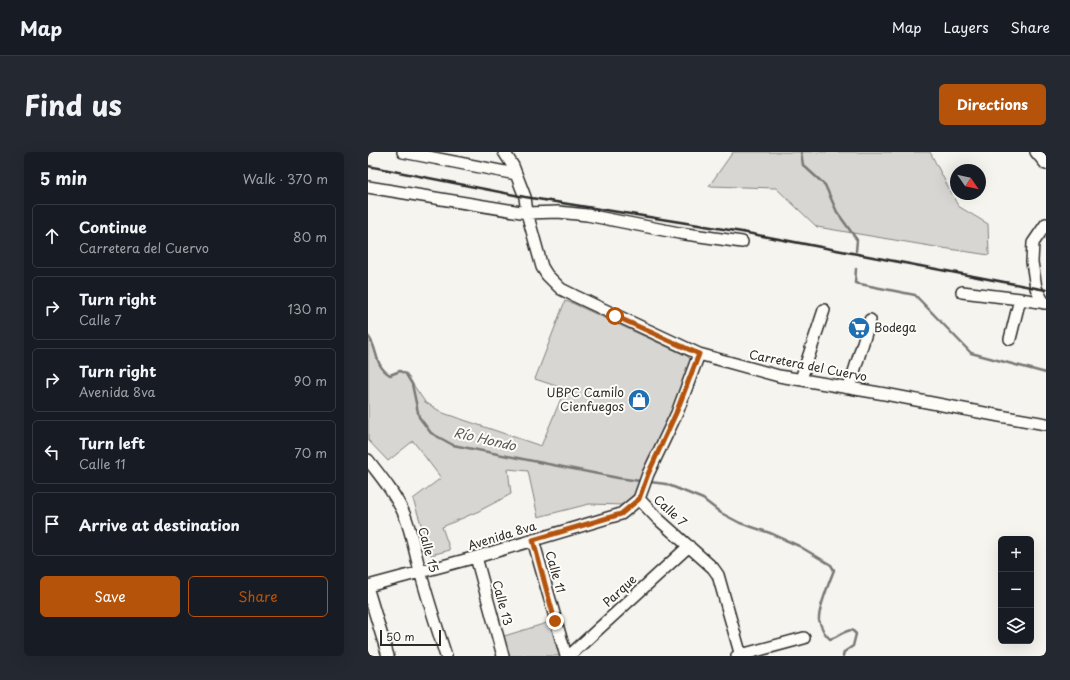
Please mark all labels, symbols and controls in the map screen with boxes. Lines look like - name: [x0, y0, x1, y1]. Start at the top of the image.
- text: Map: [20, 14, 62, 42]
- text: Map: [892, 17, 922, 38]
- text: Layers: [944, 17, 989, 38]
- text: Share: [1011, 17, 1050, 38]
- text: Find us: [24, 83, 122, 126]
- button: Directions: [939, 84, 1046, 125]
- north arrow: [950, 164, 986, 200]
- text: 5 min: [40, 165, 87, 191]
- text: Walk · 370 m: [243, 169, 328, 188]
- text: Continue: [79, 215, 147, 238]
- icon: ahead: [41, 225, 63, 247]
- text: 80 m: [293, 227, 327, 246]
- text: Carretera del Cuervo: [79, 238, 209, 257]
- text: Turn right: [79, 287, 156, 310]
- icon: right: [41, 297, 63, 319]
- text: 130 m: [288, 299, 327, 318]
- route start: [606, 307, 624, 325]
- text: Calle 7: [79, 310, 122, 329]
- supermarket icon: Bodega: [846, 315, 872, 341]
- place label: Bodega: [874, 318, 917, 336]
- street label: Carretera del Cuervo: [748, 345, 869, 385]
- text: Turn right: [79, 359, 156, 382]
- icon: right: [41, 369, 63, 391]
- text: 90 m: [294, 371, 327, 390]
- text: Avenida 8va: [79, 382, 156, 401]
- place label: UBPC Camilo Cienfuegos: [546, 383, 625, 415]
- shop icon: UBPC Camilo Cienfuegos: [626, 387, 652, 413]
- water label: Río Hondo: [452, 422, 519, 455]
- text: Turn left: [79, 431, 145, 454]
- icon: left: [41, 441, 63, 463]
- text: 70 m: [294, 443, 327, 462]
- text: Calle 11: [79, 454, 126, 473]
- street label: Calle 7: [650, 490, 691, 530]
- icon: arrive: [41, 513, 63, 535]
- text: Arrive at destination: [79, 513, 240, 536]
- street label: Avenida 8va: [465, 516, 539, 554]
- street label: Calle 15: [414, 525, 444, 575]
- map controls: [998, 536, 1034, 644]
- button: +: [998, 536, 1034, 572]
- street label: Calle 11: [541, 549, 571, 595]
- street label: Parque: [599, 570, 640, 610]
- button: −: [998, 572, 1034, 608]
- button: Save: [40, 576, 180, 617]
- button: Share: [188, 576, 328, 617]
- street label: Calle 13: [488, 578, 518, 627]
- button: layers: [998, 608, 1034, 644]
- route end: [546, 612, 564, 630]
- scale bar: [380, 628, 441, 647]
- text: 50 m: [386, 628, 415, 645]

